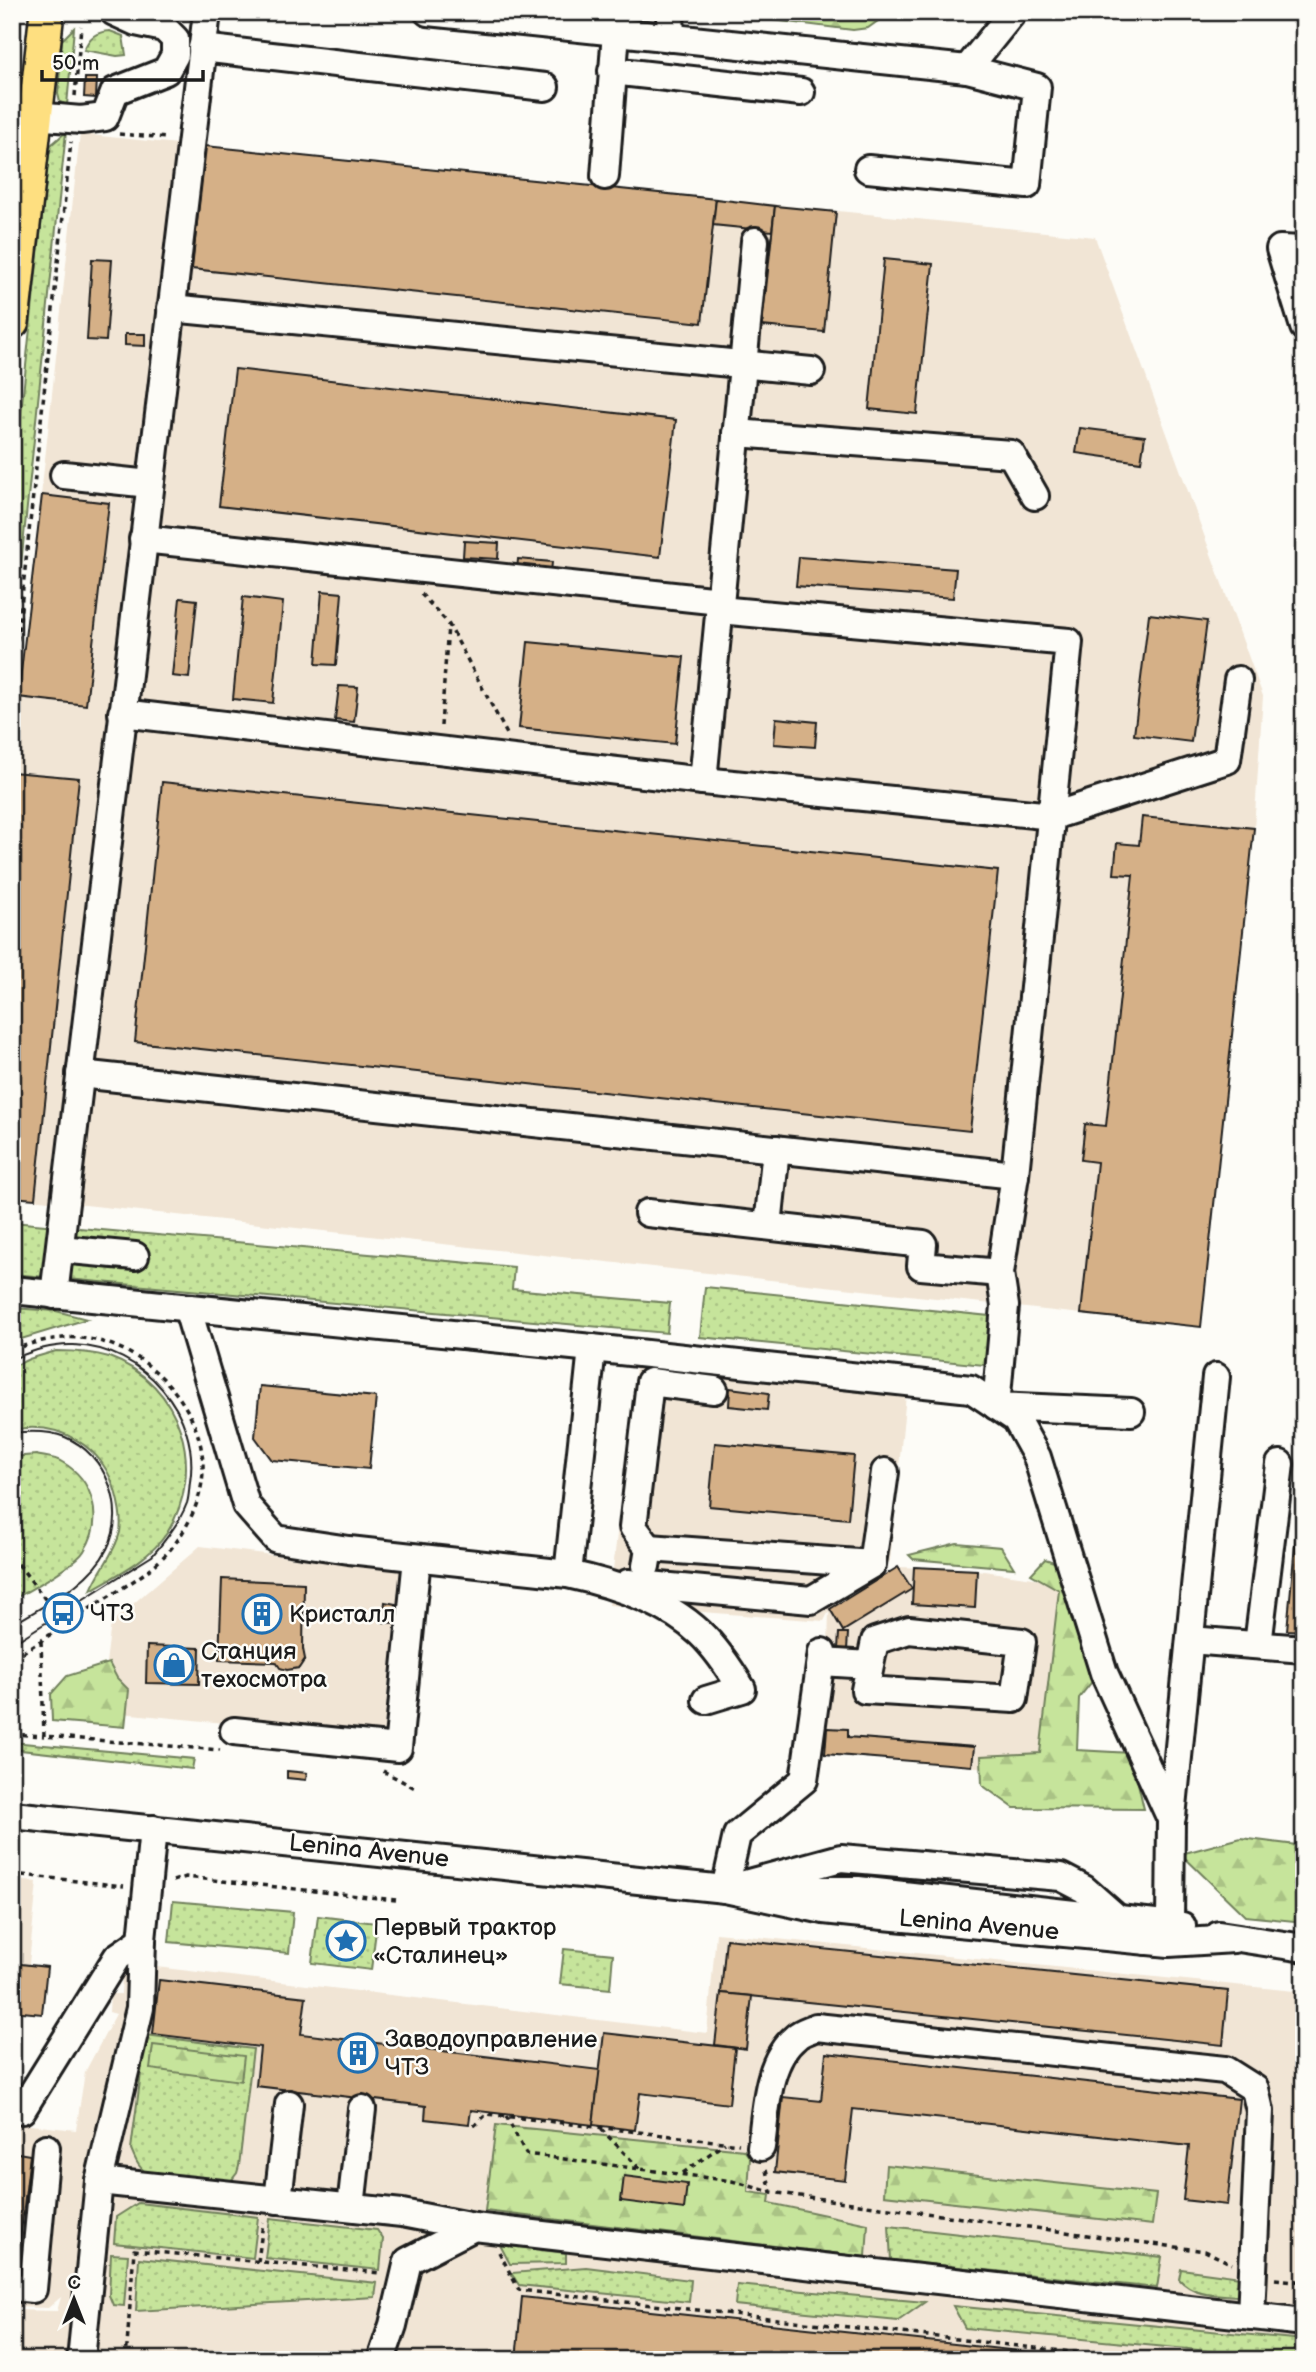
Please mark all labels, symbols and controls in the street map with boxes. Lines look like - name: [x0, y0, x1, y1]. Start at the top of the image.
- scale bar: [42, 38, 203, 82]
- text: 50 m: [52, 51, 99, 76]
- bus stop icon: ЧТЗ: [42, 1592, 84, 1634]
- building icon: Кристалл: [241, 1593, 283, 1635]
- place label: ЧТЗ: [90, 1599, 134, 1628]
- place label: Кристалл: [289, 1600, 395, 1629]
- place label: Станция техосмотра: [201, 1637, 327, 1694]
- shop icon: Станция техосмотра: [153, 1644, 195, 1686]
- street label: Lenina Avenue: [288, 1828, 450, 1874]
- street label: Lenina Avenue: [898, 1904, 1060, 1946]
- place label: Первый трактор «Сталинец»: [373, 1913, 557, 1970]
- place icon: Первый трактор «Сталинец»: [325, 1920, 367, 1962]
- place label: Заводоуправление ЧТЗ: [385, 2025, 597, 2082]
- building icon: Заводоуправление ЧТЗ: [337, 2032, 379, 2074]
- north arrow: [38, 2264, 108, 2334]
- text: С: [67, 2272, 81, 2295]

